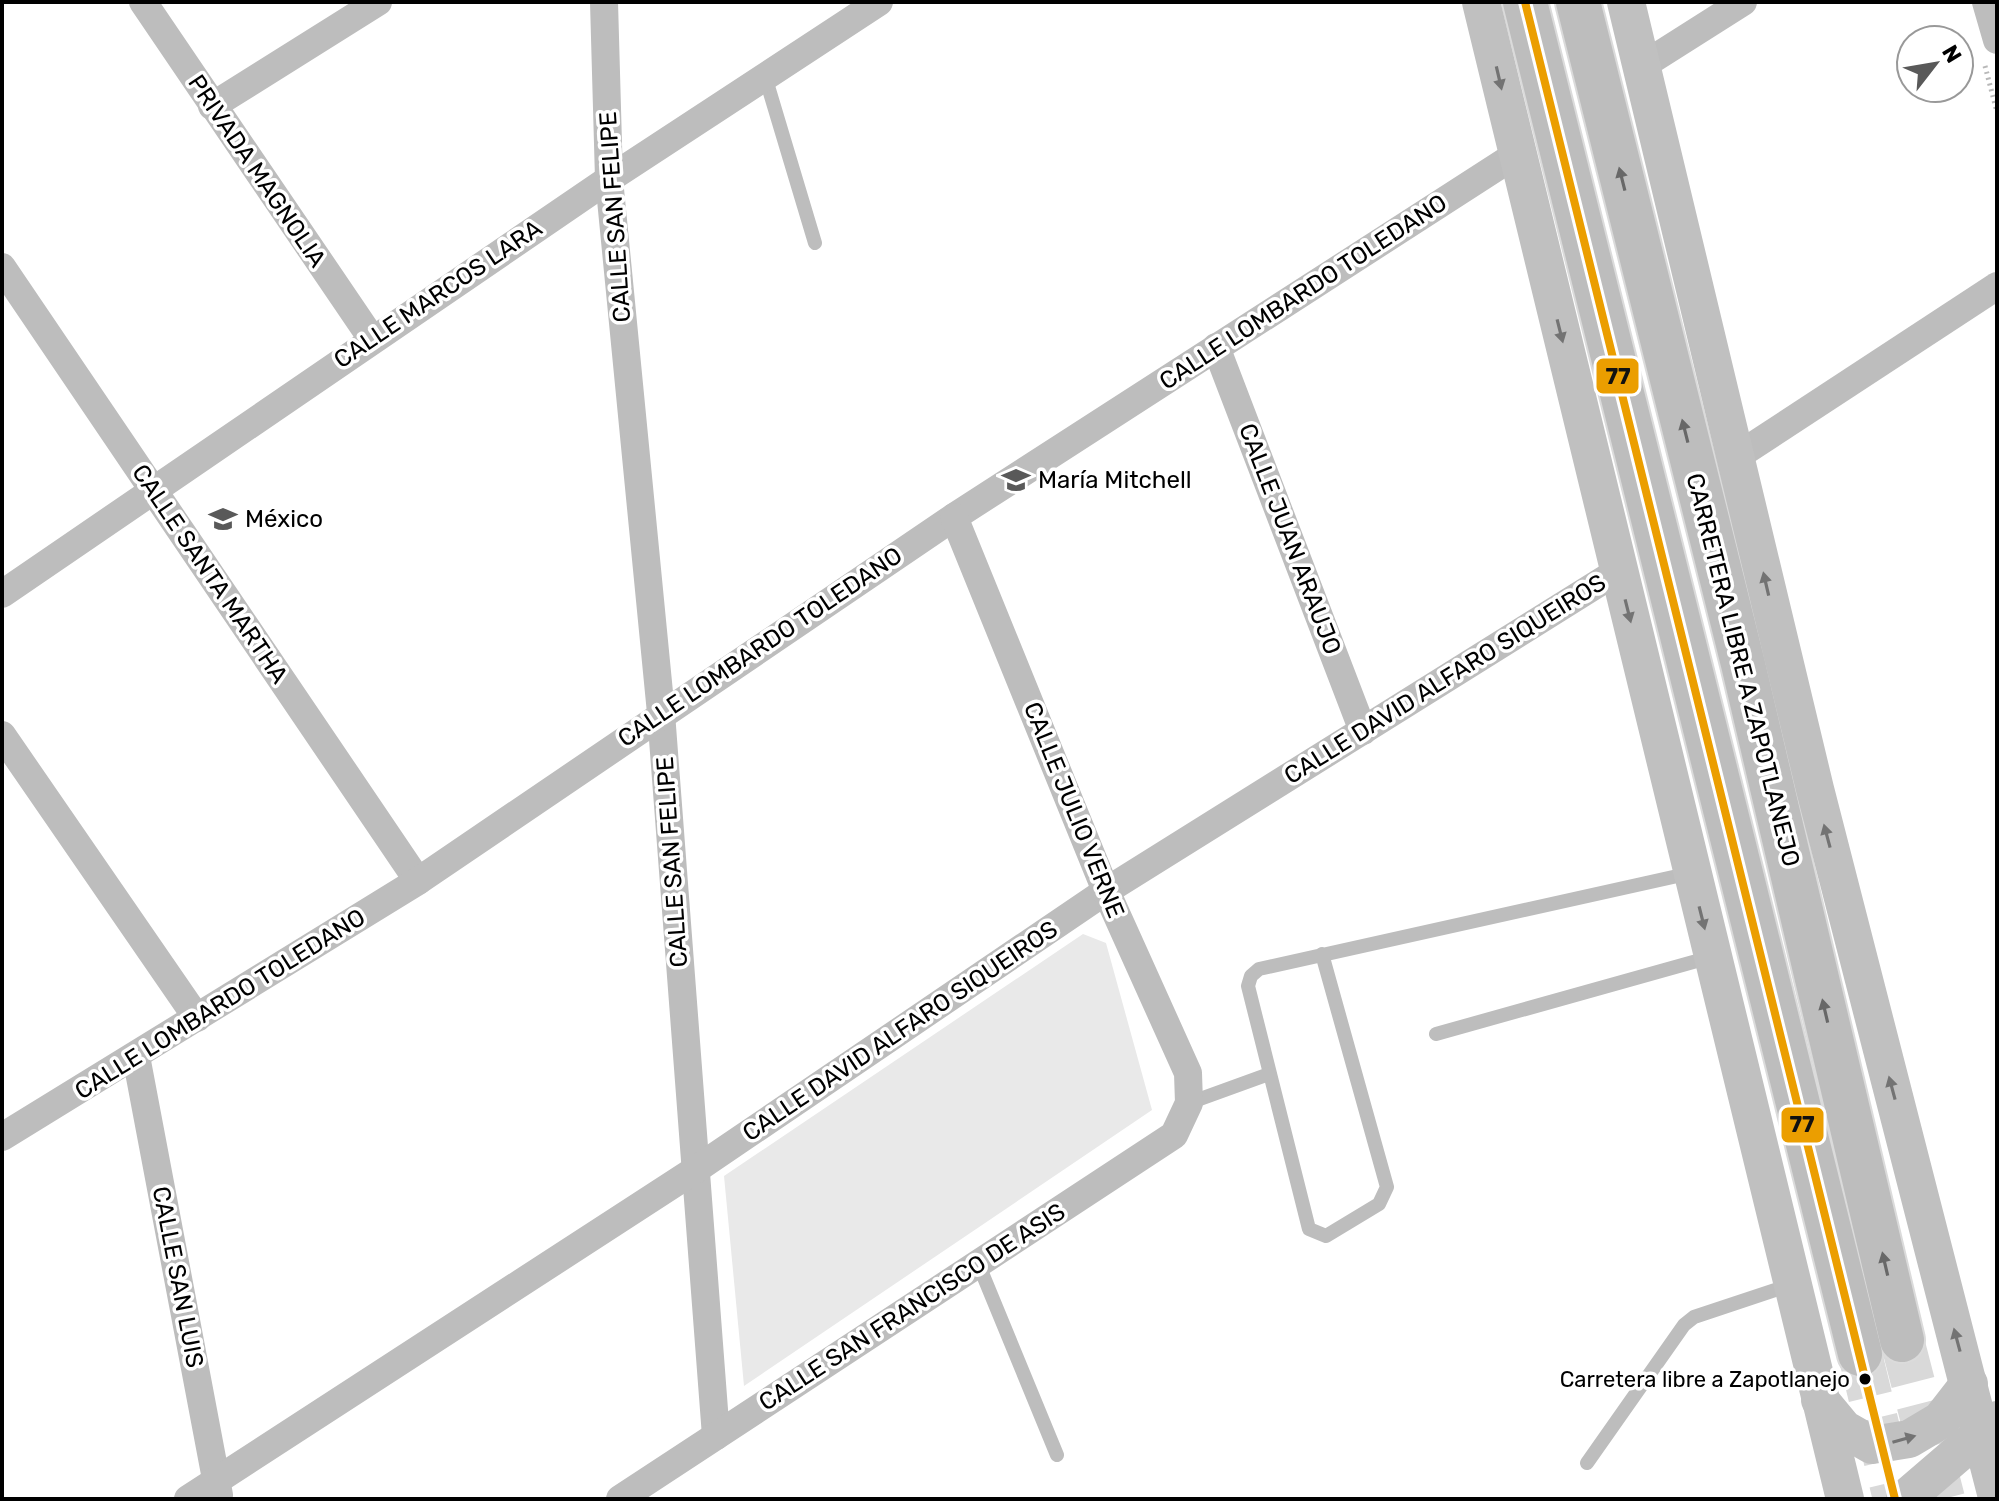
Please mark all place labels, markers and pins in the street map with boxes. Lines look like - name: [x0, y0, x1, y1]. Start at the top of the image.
- school or university icon: María Mitchell: [1001, 465, 1031, 495]
- place label: María Mitchell: [1038, 466, 1192, 494]
- school or university icon: México: [208, 504, 238, 534]
- place label: México: [245, 505, 323, 533]
- place label: Carretera libre a Zapotlanejo: [1560, 1366, 1850, 1393]
- marker: Carretera libre a Zapotlanejo: [1857, 1371, 1873, 1387]

